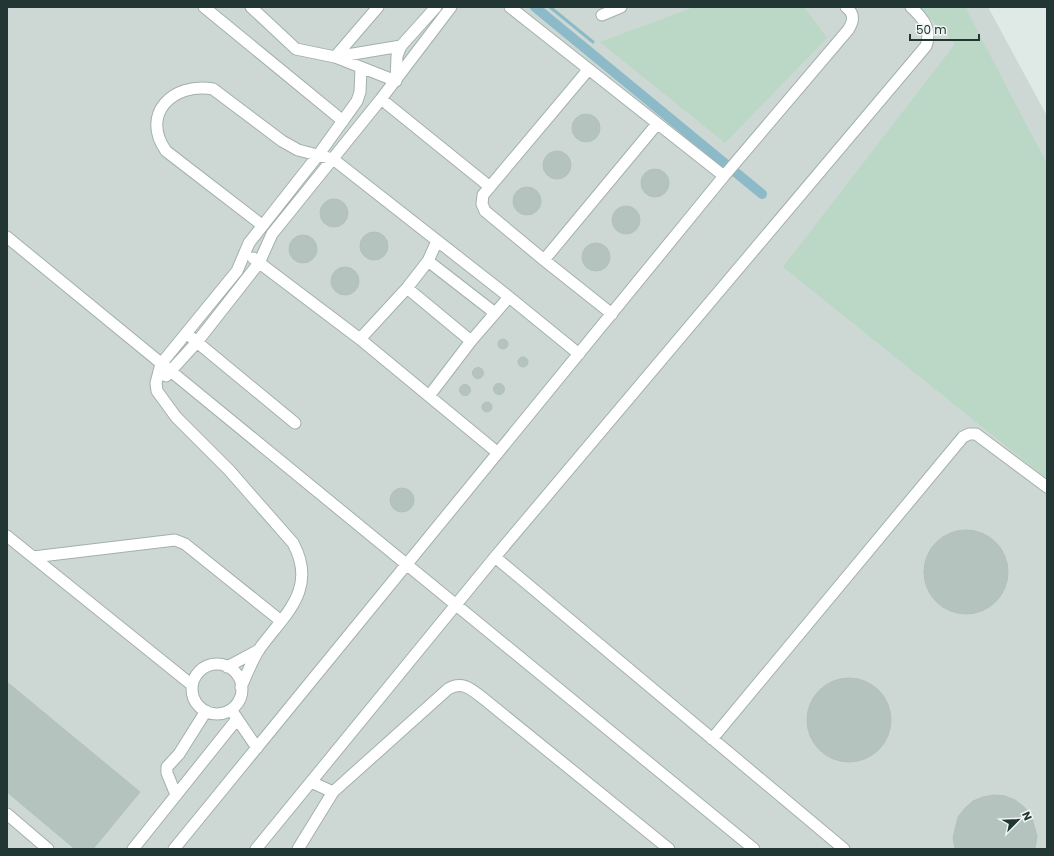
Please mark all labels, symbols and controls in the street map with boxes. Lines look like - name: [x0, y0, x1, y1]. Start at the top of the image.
- scale bar: [910, 16, 979, 42]
- text: 50 m: [916, 21, 947, 38]
- north arrow: [998, 800, 1038, 840]
- text: N: [1018, 809, 1036, 823]

